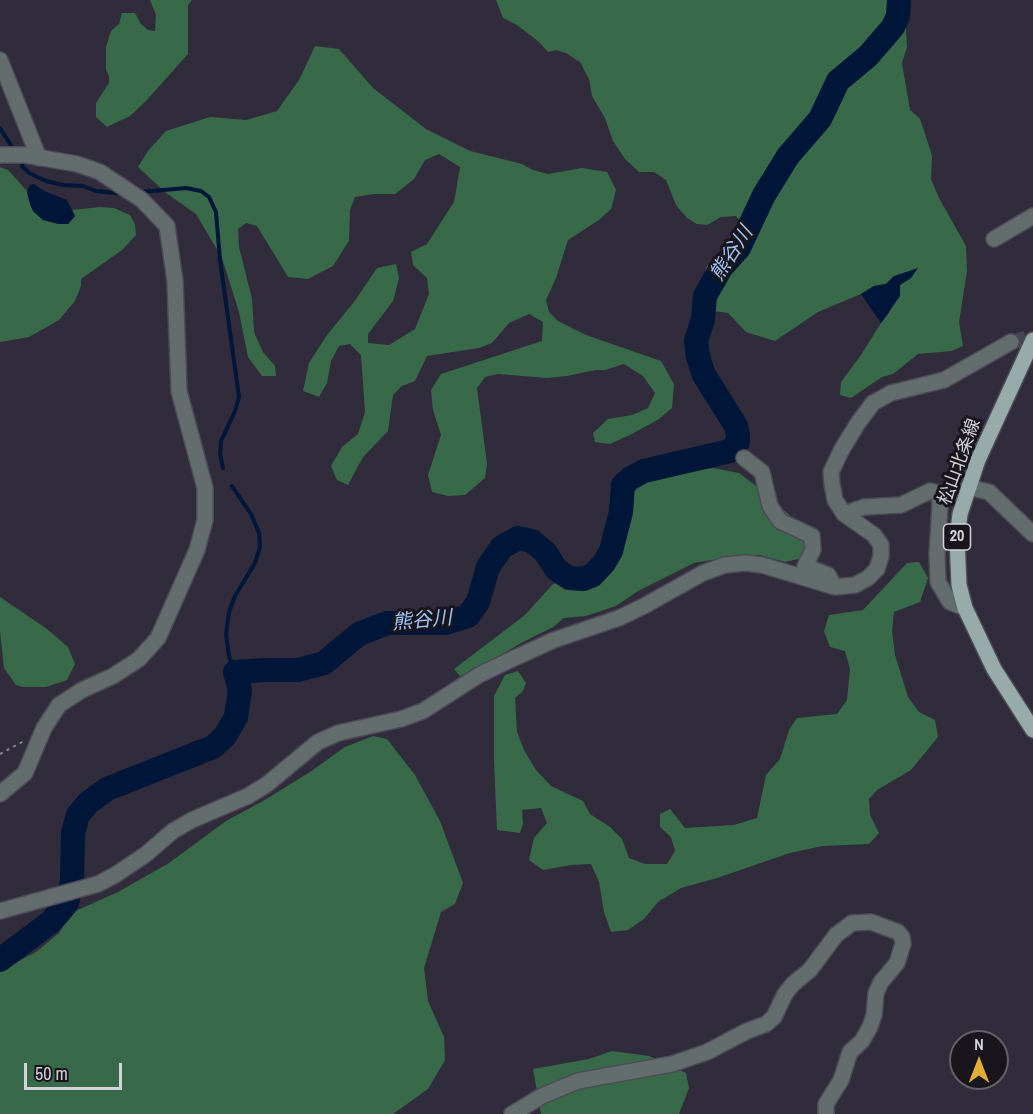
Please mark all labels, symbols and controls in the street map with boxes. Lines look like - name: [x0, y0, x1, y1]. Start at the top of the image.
- water label: 熊谷川: [706, 222, 758, 286]
- street label: 松山北条線: [934, 416, 986, 508]
- road number: 20: [944, 524, 970, 550]
- water label: 熊谷川: [391, 606, 453, 636]
- north arrow: [949, 1030, 1009, 1090]
- text: N: [974, 1033, 984, 1055]
- scale bar: [27, 1051, 124, 1089]
- text: 50 m: [35, 1061, 68, 1086]

